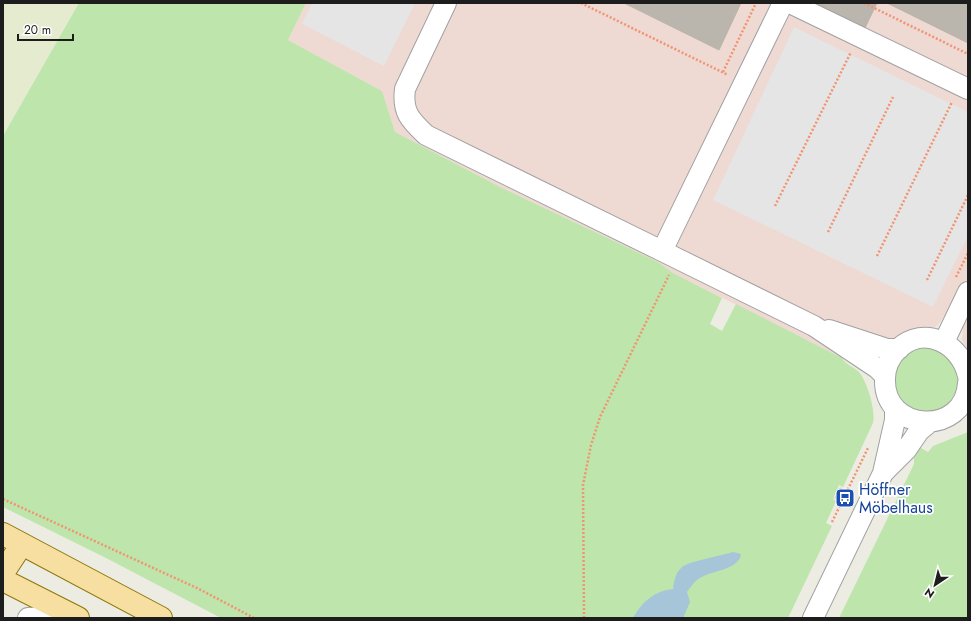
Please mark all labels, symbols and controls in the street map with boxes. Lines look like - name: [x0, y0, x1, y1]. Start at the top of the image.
- scale bar: [18, 16, 73, 42]
- text: 20 m: [24, 21, 51, 39]
- place label: Höffner Möbelhaus: [859, 478, 933, 519]
- bus stop icon: Höffner Möbelhaus: [834, 487, 856, 509]
- north arrow: [915, 565, 955, 605]
- text: N: [921, 584, 937, 602]

